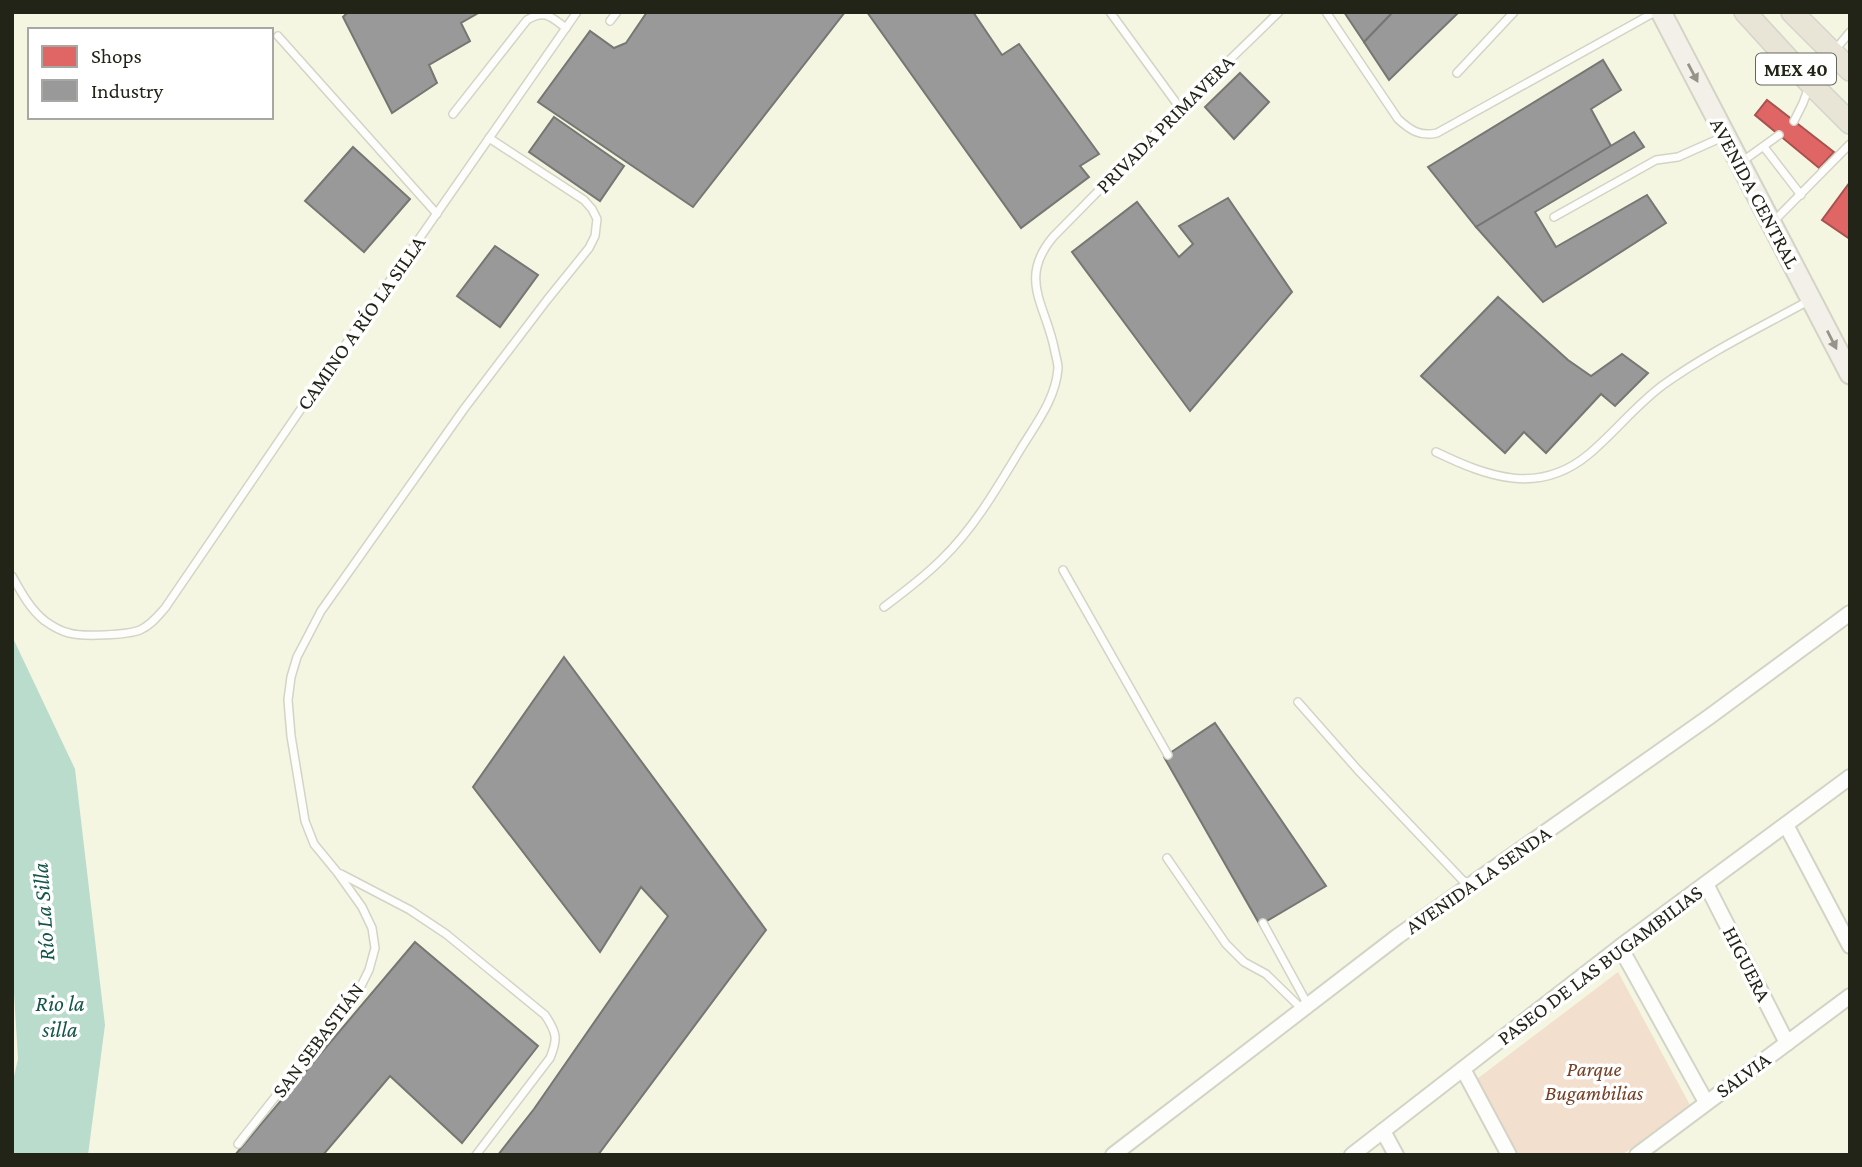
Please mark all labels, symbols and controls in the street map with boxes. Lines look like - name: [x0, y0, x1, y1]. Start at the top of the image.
- legend: [28, 28, 273, 119]
- text: Shops: [91, 44, 142, 68]
- street label: PRIVADA PRIMAVERA: [1091, 50, 1239, 198]
- road number: MEX 40: [1756, 54, 1836, 85]
- one-way arrow: [1687, 63, 1698, 83]
- text: Industry: [91, 79, 164, 103]
- street label: AVENIDA CENTRAL: [1705, 113, 1805, 273]
- street label: CAMINO A RÍO LA SILLA: [292, 231, 430, 415]
- one-way arrow: [1826, 330, 1837, 350]
- street label: AVENIDA LA SENDA: [1401, 821, 1555, 939]
- water label: Río La Silla: [27, 862, 59, 962]
- street label: PASEO DE LAS BUGAMBILIAS: [1493, 880, 1707, 1050]
- street label: HIGUERA: [1718, 922, 1776, 1006]
- street label: SAN SEBASTIÁN: [267, 978, 369, 1102]
- water label: Rio la silla: [35, 990, 85, 1042]
- street label: SALVIA: [1711, 1047, 1775, 1103]
- park label: Parque Bugambilias: [1545, 1057, 1644, 1105]

